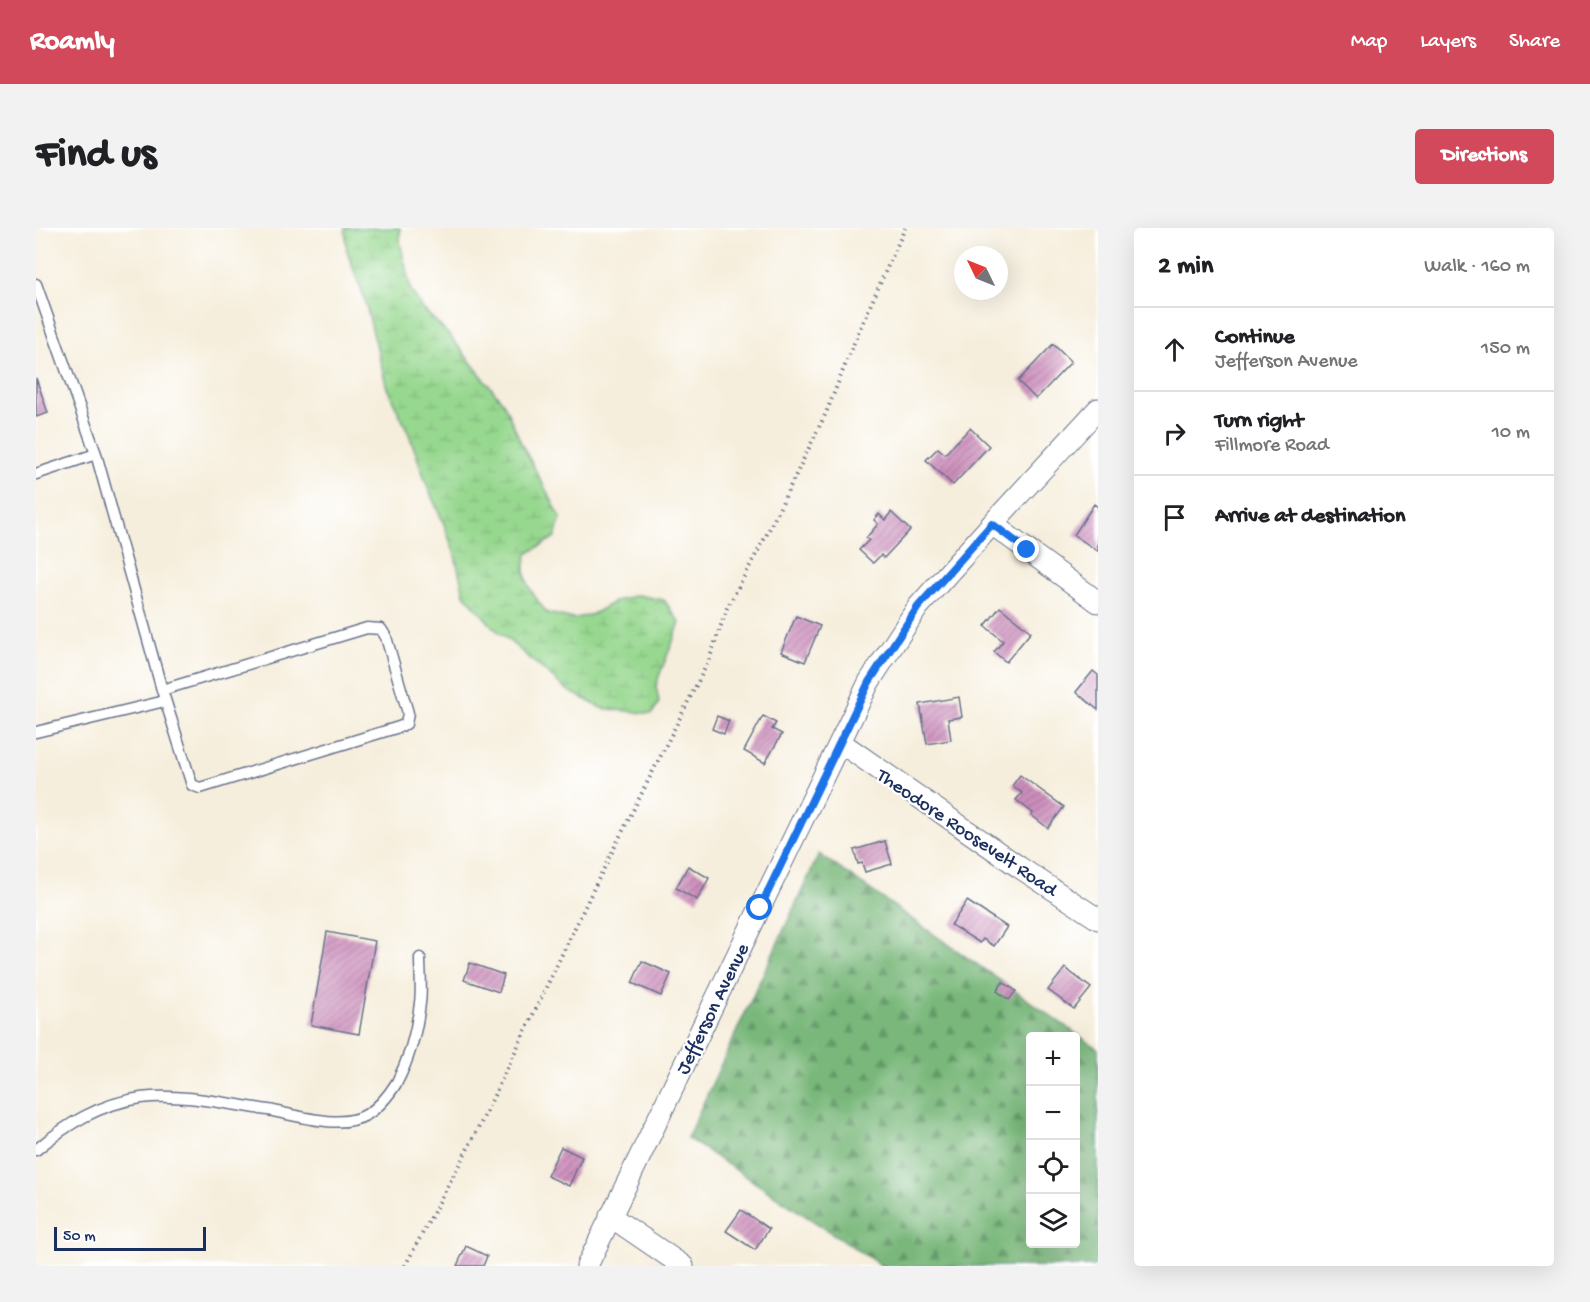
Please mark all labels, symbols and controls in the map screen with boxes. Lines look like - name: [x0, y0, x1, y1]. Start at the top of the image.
- text: Roamly: [30, 26, 115, 59]
- text: Map: [1351, 30, 1387, 55]
- text: Layers: [1420, 30, 1476, 55]
- text: Share: [1509, 30, 1560, 55]
- button: Directions: [1415, 129, 1554, 184]
- text: Find us: [36, 132, 156, 181]
- north arrow: [954, 246, 1008, 300]
- text: 2 min: [1158, 252, 1213, 283]
- text: Walk · 160 m: [1424, 256, 1530, 279]
- text: Continue: [1215, 325, 1295, 351]
- icon: ahead: [1158, 333, 1191, 366]
- text: 150 m: [1481, 338, 1530, 361]
- text: Jefferson Avenue: [1215, 351, 1358, 374]
- text: Turn right: [1215, 409, 1303, 435]
- icon: right: [1158, 417, 1191, 450]
- text: 10 m: [1492, 422, 1530, 445]
- text: Fillmore Road: [1215, 435, 1329, 458]
- icon: arrive: [1158, 501, 1191, 534]
- text: Arrive at destination: [1215, 504, 1405, 530]
- route end: [1013, 536, 1039, 562]
- street label: Theodore Roosevelt Road: [871, 764, 1062, 904]
- route start: [746, 894, 772, 920]
- street label: Jefferson Avenue: [673, 940, 756, 1079]
- map controls: [1026, 1032, 1080, 1248]
- button: +: [1026, 1032, 1080, 1086]
- button: −: [1026, 1086, 1080, 1140]
- button: locate: [1026, 1140, 1080, 1194]
- button: layers: [1026, 1194, 1080, 1248]
- scale bar: [54, 1224, 206, 1252]
- text: 50 m: [63, 1228, 96, 1247]

